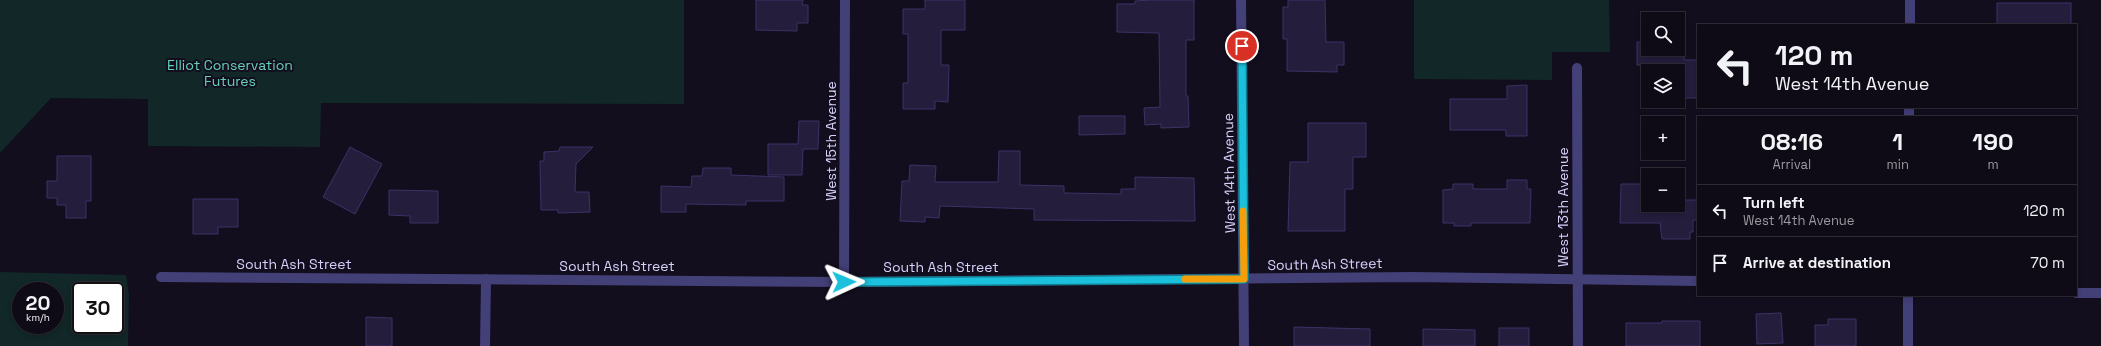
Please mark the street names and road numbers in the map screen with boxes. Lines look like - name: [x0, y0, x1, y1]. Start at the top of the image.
- street label: West 15th Avenue: [822, 81, 840, 201]
- street label: West 14th Avenue: [1219, 113, 1239, 233]
- street label: West 13th Avenue: [1554, 147, 1572, 267]
- street label: South Ash Street: [1267, 254, 1383, 274]
- street label: South Ash Street: [236, 255, 352, 273]
- street label: South Ash Street: [559, 257, 675, 275]
- street label: South Ash Street: [883, 258, 999, 276]

